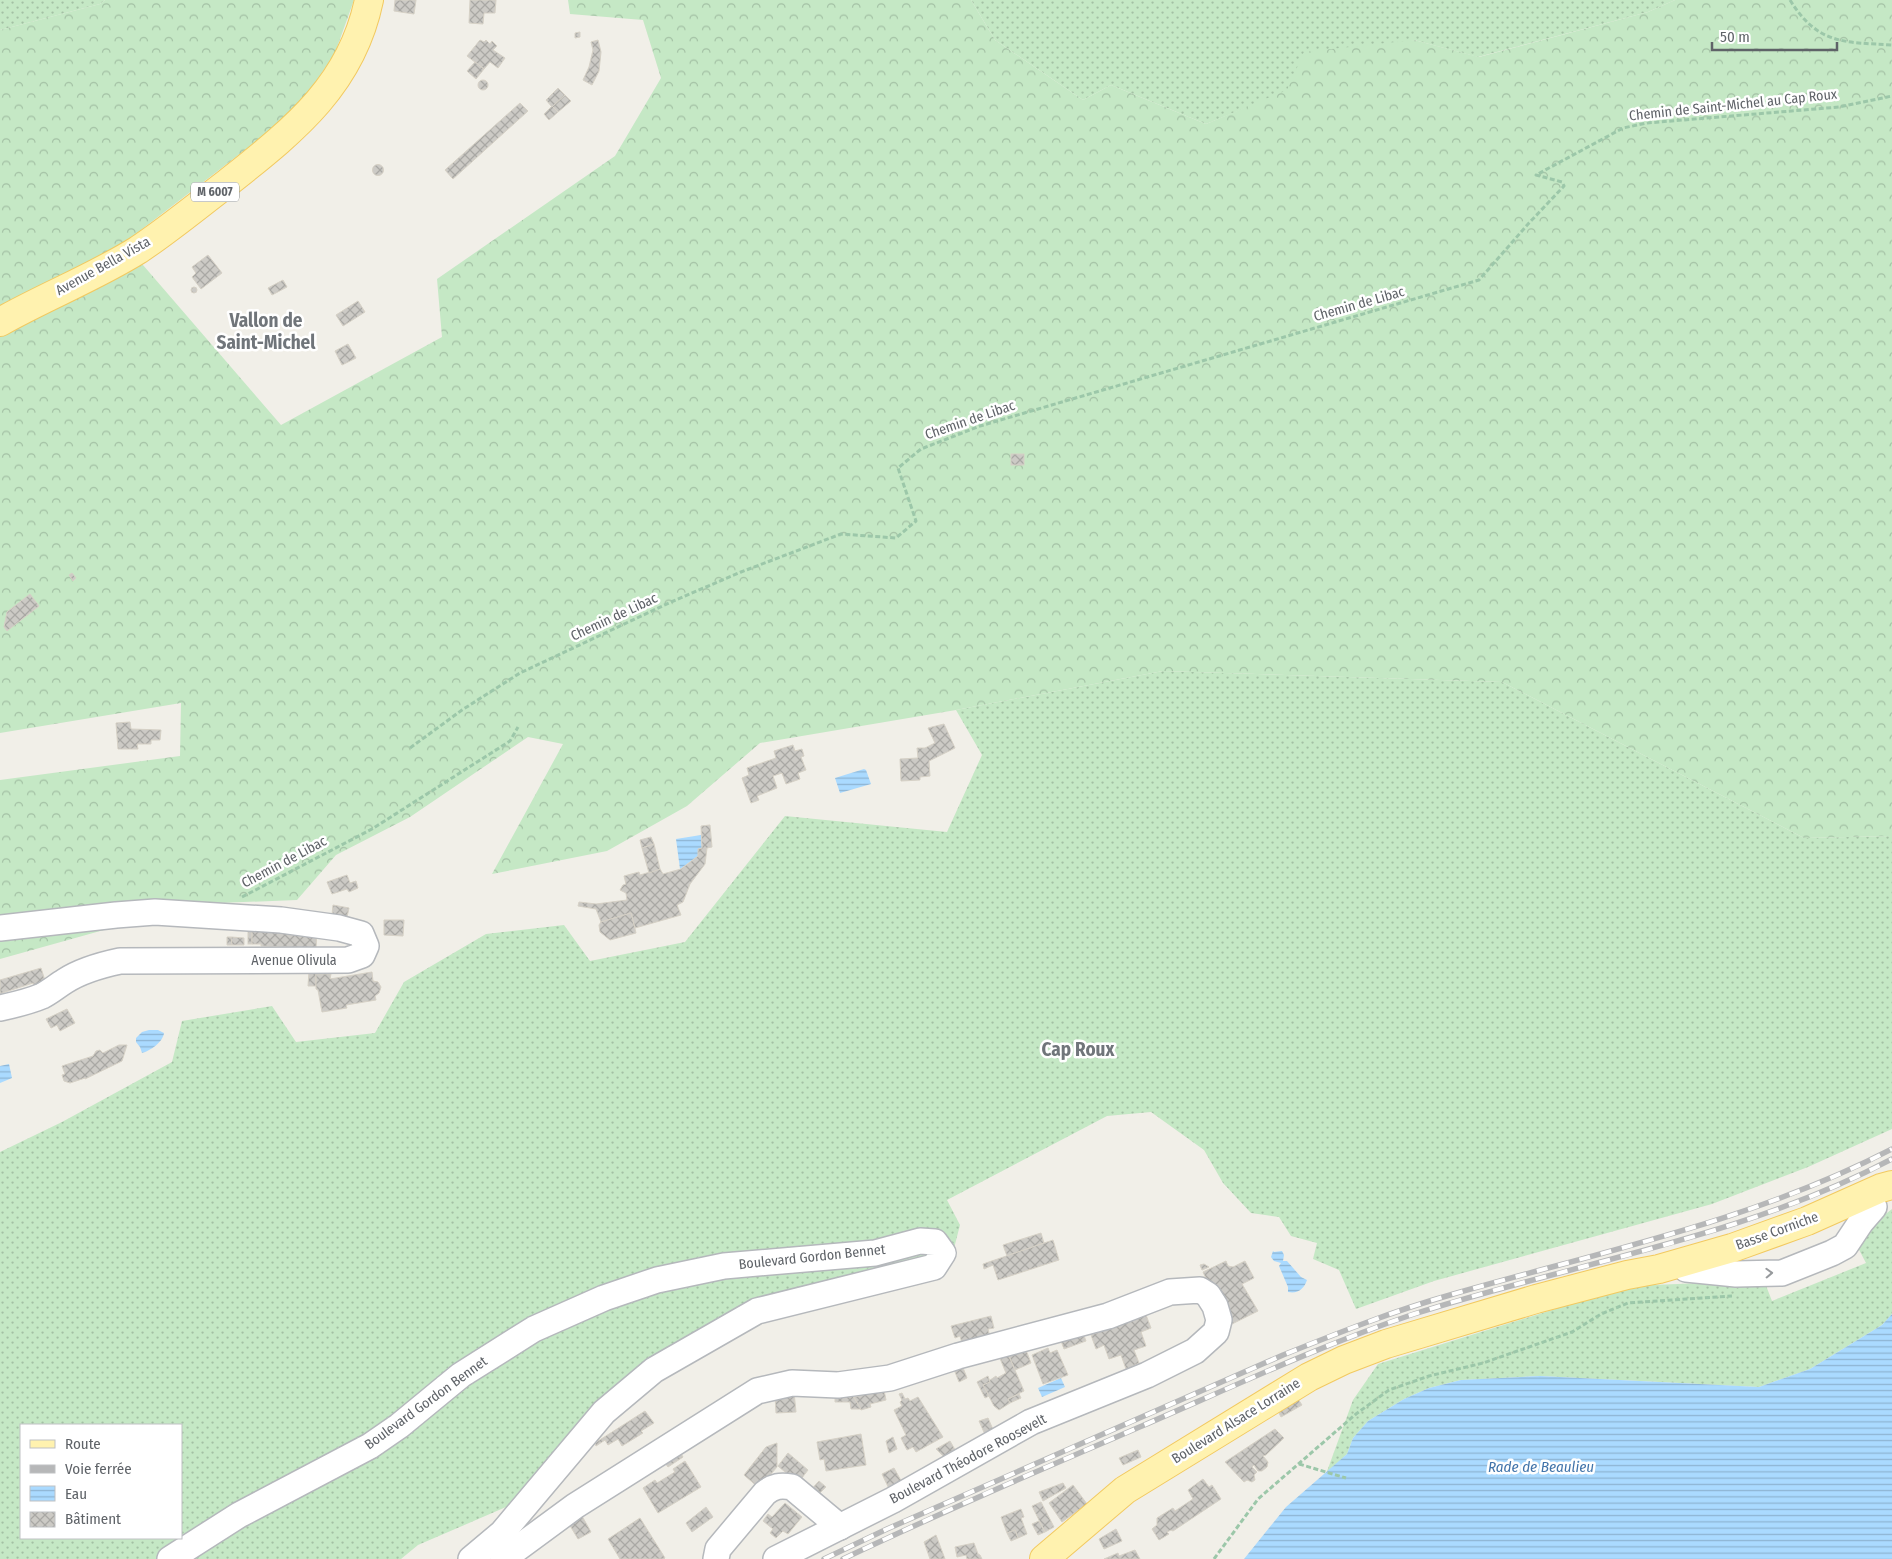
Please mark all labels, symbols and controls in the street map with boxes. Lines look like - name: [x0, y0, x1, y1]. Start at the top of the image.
- scale bar: [1712, 20, 1837, 52]
- text: 50 m: [1720, 28, 1750, 46]
- street label: Chemin de Saint-Michel au Cap Roux: [1628, 86, 1839, 124]
- road number: M 6007: [191, 182, 239, 202]
- street label: Avenue Bella Vista: [53, 233, 153, 299]
- street label: Chemin de Libac: [1312, 283, 1406, 325]
- district label: Vallon de Saint-Michel: [217, 309, 316, 354]
- street label: Chemin de Libac: [923, 397, 1017, 443]
- street label: Chemin de Libac: [568, 589, 660, 645]
- street label: Chemin de Libac: [239, 832, 329, 892]
- street label: Avenue Olivula: [251, 952, 337, 969]
- district label: Cap Roux: [1042, 1038, 1115, 1061]
- street label: Basse Corniche: [1733, 1208, 1821, 1254]
- street label: Boulevard Gordon Bennet: [738, 1241, 887, 1273]
- one-way arrow: [1766, 1268, 1774, 1279]
- street label: Boulevard Gordon Bennet: [361, 1353, 491, 1453]
- street label: Boulevard Alsace Lorraine: [1169, 1375, 1303, 1467]
- street label: Boulevard Théodore Roosevelt: [887, 1410, 1050, 1508]
- legend: [20, 1424, 182, 1539]
- text: Route: [65, 1435, 101, 1453]
- water label: Rade de Beaulieu: [1488, 1458, 1594, 1476]
- text: Voie ferrée: [65, 1460, 132, 1478]
- text: Eau: [65, 1485, 87, 1503]
- text: Bâtiment: [65, 1510, 121, 1528]

